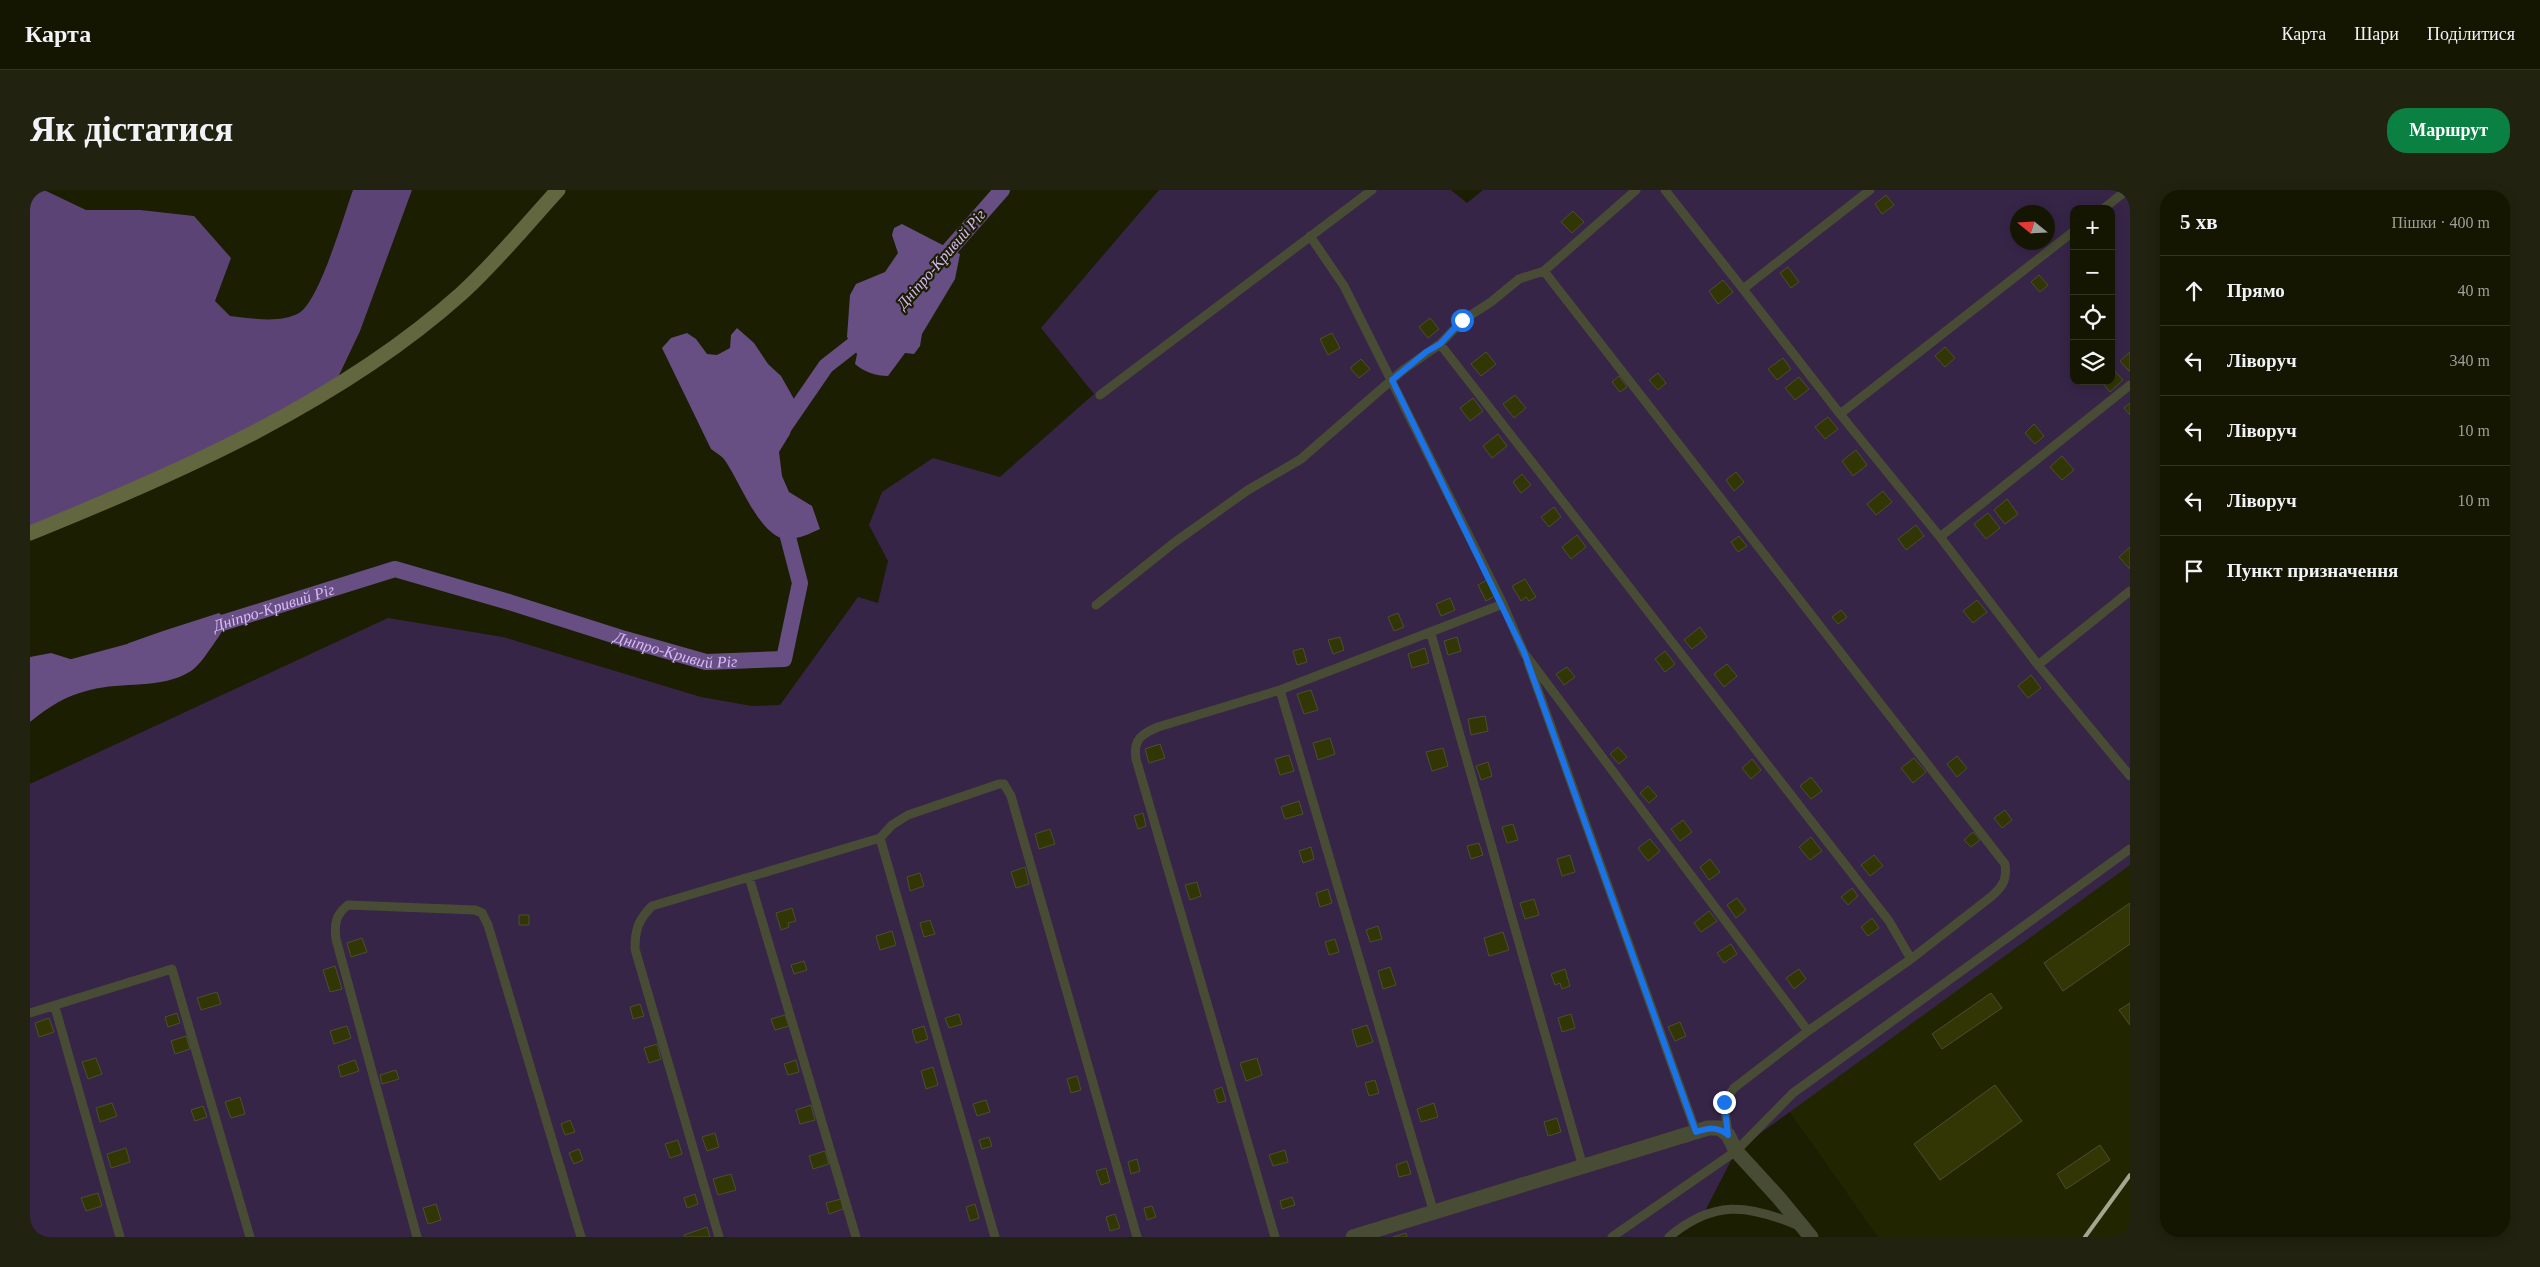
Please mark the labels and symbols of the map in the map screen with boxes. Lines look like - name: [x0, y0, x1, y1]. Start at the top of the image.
- north arrow: [2010, 205, 2055, 250]
- water label: Дніпро-Кривий Ріг: [892, 206, 989, 314]
- route start: [1451, 309, 1474, 332]
- water label: Дніпро-Кривий Ріг: [209, 580, 336, 635]
- water label: Дніпро-Кривий Ріг: [610, 627, 737, 671]
- route end: [1713, 1091, 1736, 1114]

